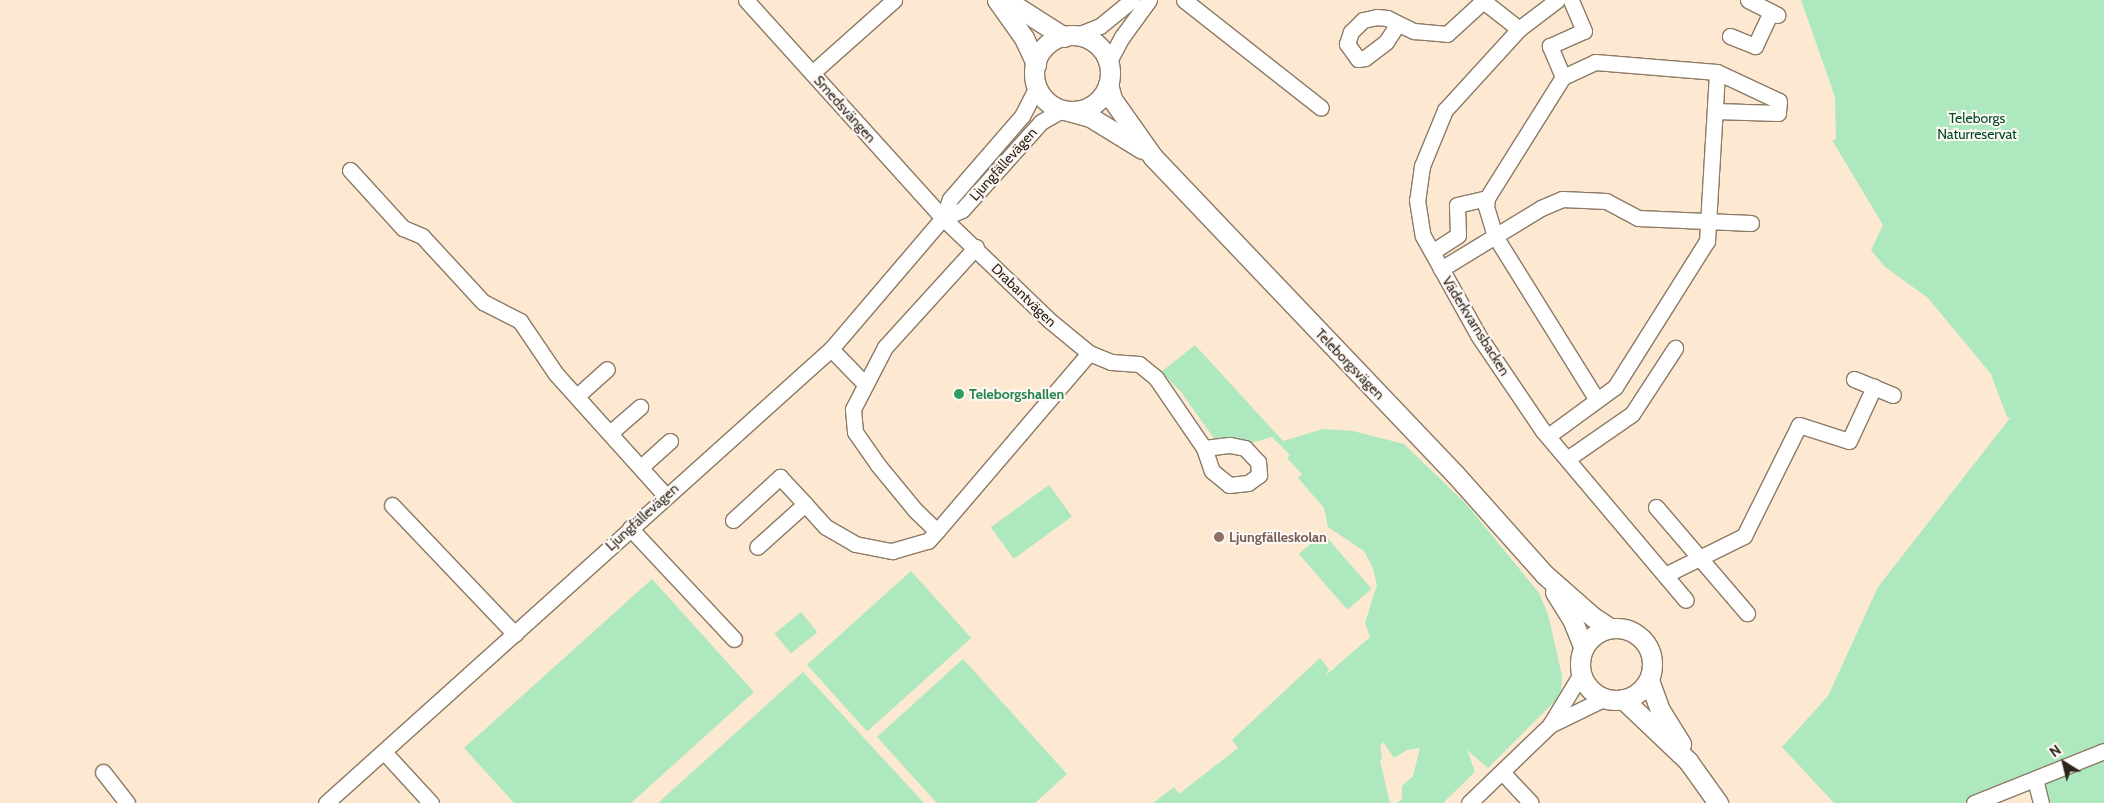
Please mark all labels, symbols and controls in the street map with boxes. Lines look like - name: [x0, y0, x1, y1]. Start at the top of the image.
- street label: Smedsvängen: [811, 72, 879, 146]
- park label: Teleborgs Naturreservat: [1937, 110, 2017, 142]
- street label: Ljungfällevägen: [966, 124, 1040, 204]
- street label: Drabantvägen: [988, 260, 1060, 330]
- street label: Väderkvarnsbacken: [1439, 273, 1513, 379]
- street label: Teleborgsvägen: [1312, 325, 1388, 403]
- place label: Teleborgshallen: [969, 386, 1064, 402]
- marker: Teleborgshallen: [953, 388, 965, 400]
- street label: Ljungfällevägen: [602, 480, 682, 554]
- place label: Ljungfälleskolan: [1229, 529, 1327, 545]
- marker: Ljungfälleskolan: [1213, 531, 1225, 543]
- north arrow: [2039, 738, 2089, 788]
- text: N: [2046, 741, 2064, 761]

